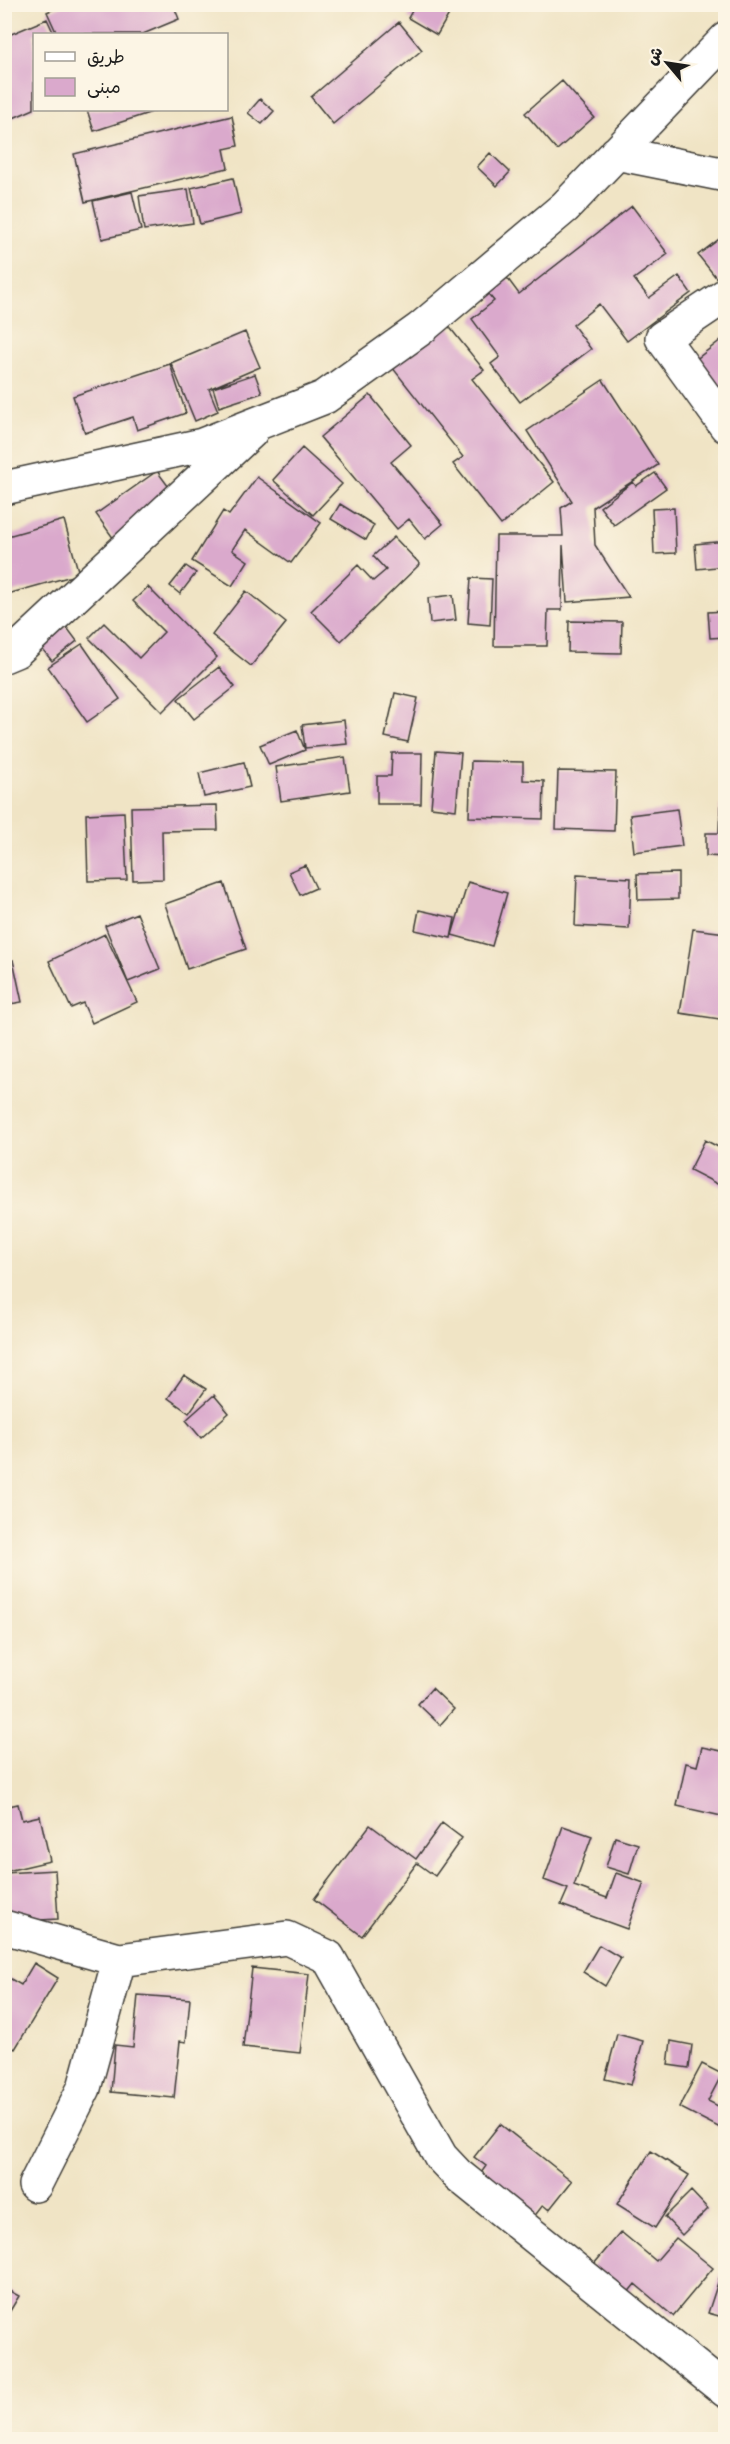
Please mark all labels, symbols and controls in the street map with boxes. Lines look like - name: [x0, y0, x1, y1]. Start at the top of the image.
- legend: [33, 33, 228, 111]
- north arrow: [637, 33, 697, 93]
- text: ش: [640, 43, 670, 70]
- text: طريق: [87, 44, 125, 73]
- text: مبنى: [87, 74, 121, 103]

